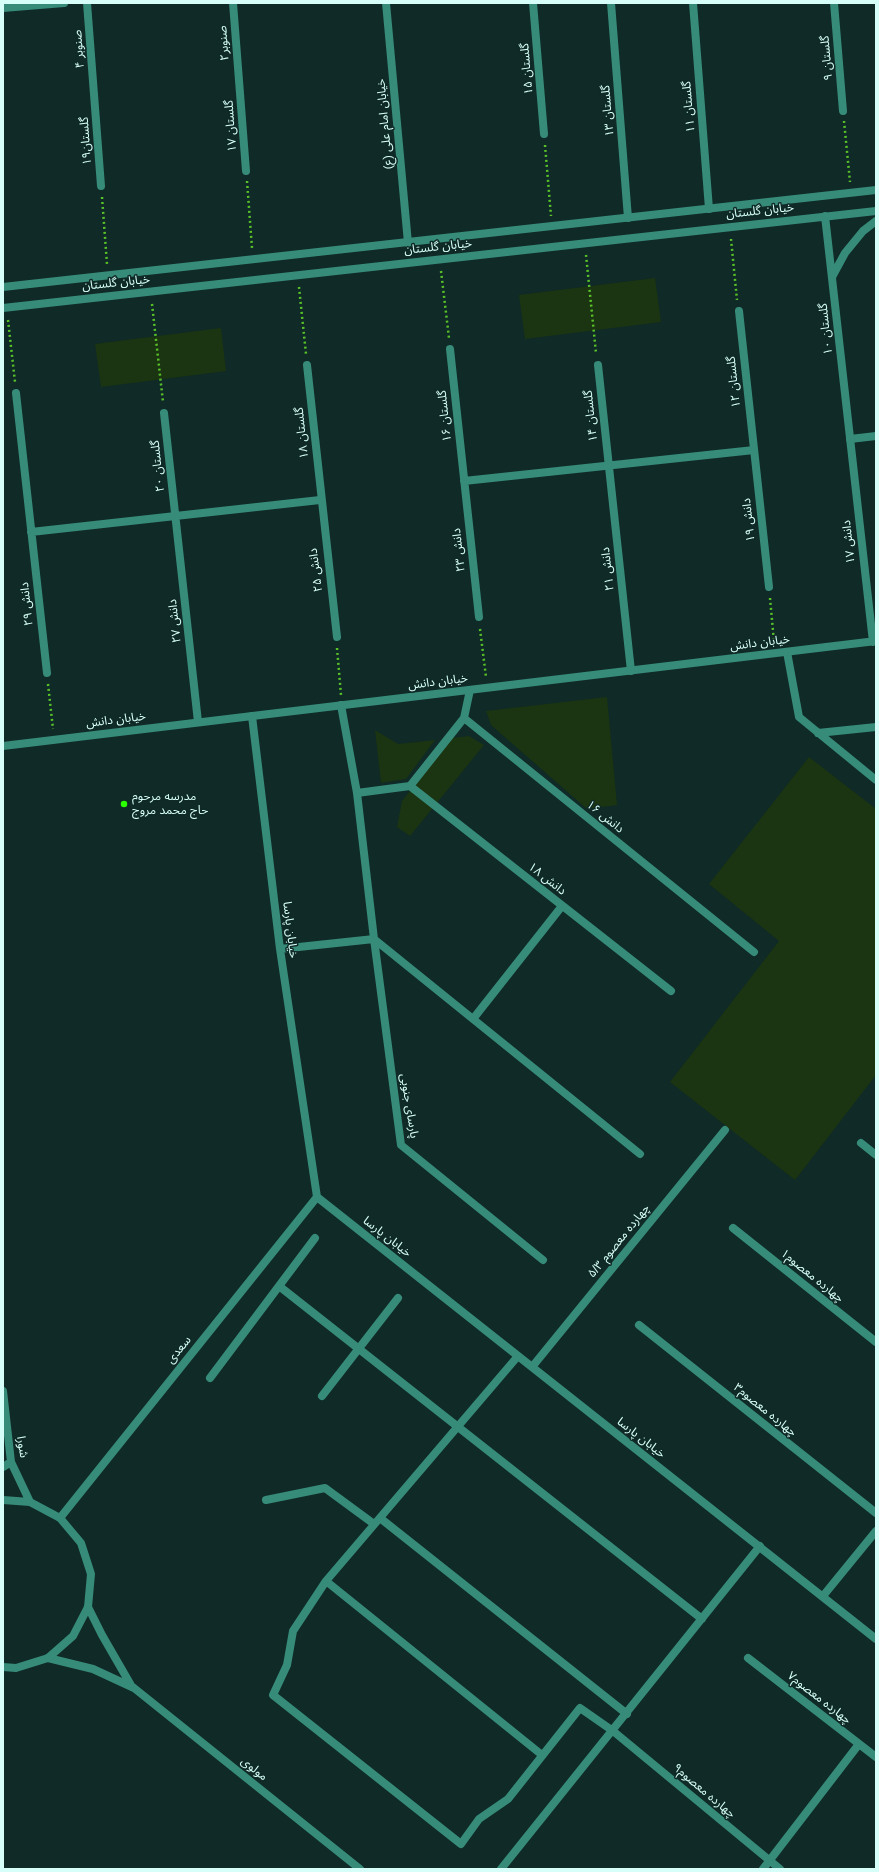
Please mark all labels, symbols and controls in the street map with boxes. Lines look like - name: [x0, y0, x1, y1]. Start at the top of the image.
- street label: صنوبر۲: [216, 25, 232, 61]
- street label: صنوبر ۴: [70, 29, 88, 69]
- street label: گلستان ۹: [818, 35, 836, 81]
- street label: گلستان ۱۵: [518, 42, 536, 96]
- street label: خیابان امام علی (ع): [374, 78, 396, 170]
- street label: گلستان ۱۱: [680, 80, 698, 134]
- street label: گلستان ۱۳: [599, 84, 617, 138]
- street label: گلستان ۱۷: [222, 100, 240, 152]
- street label: گلستان۱۹: [77, 116, 95, 166]
- street label: خیابان گلستان: [725, 200, 795, 222]
- street label: خیابان گلستان: [403, 236, 473, 258]
- street label: خیابان گلستان: [81, 272, 151, 294]
- street label: گلستان ۱۰: [816, 302, 836, 356]
- street label: گلستان ۱۲: [724, 355, 744, 409]
- street label: گلستان ۱۶: [435, 389, 455, 443]
- street label: گلستان ۱۴: [581, 389, 601, 443]
- street label: گلستان ۱۸: [292, 406, 312, 460]
- street label: گلستان ۲۰: [148, 439, 168, 493]
- street label: دانش ۱۹: [740, 497, 758, 543]
- street label: دانش ۱۷: [840, 519, 858, 565]
- street label: دانش ۲۳: [450, 527, 468, 573]
- street label: دانش ۲۱: [599, 546, 617, 592]
- street label: دانش ۲۵: [306, 547, 326, 593]
- street label: دانش ۲۹: [18, 581, 36, 627]
- street label: دانش ۲۷: [166, 598, 184, 644]
- street label: خیابان دانش: [729, 632, 791, 654]
- street label: خیابان دانش: [407, 671, 469, 693]
- street label: خیابان دانش: [85, 709, 147, 731]
- place label: مدرسه مرحوم حاج محمد مروج: [132, 790, 208, 818]
- street label: دانش ۱۶: [583, 798, 627, 836]
- marker: مدرسه مرحوم حاج محمد مروج: [119, 799, 129, 809]
- street label: دانش ۱۸: [525, 860, 569, 898]
- street label: خیابان پارسا: [279, 901, 301, 959]
- street label: پارسای جنوبی: [397, 1073, 421, 1139]
- street label: چهارده معصوم ۵/۳: [585, 1201, 653, 1281]
- street label: خیابان پارسا: [360, 1214, 414, 1260]
- street label: چهارده معصوم۱: [778, 1246, 846, 1306]
- street label: سعدی: [164, 1333, 194, 1367]
- street label: چهارده معصوم۳: [731, 1380, 799, 1440]
- street label: خیابان پارسا: [614, 1415, 668, 1461]
- street label: شورا: [13, 1435, 31, 1459]
- street label: چهارده معصوم۷: [784, 1669, 854, 1727]
- street label: مولوی: [238, 1754, 270, 1784]
- street label: چهارده معصوم۹: [670, 1761, 738, 1821]

